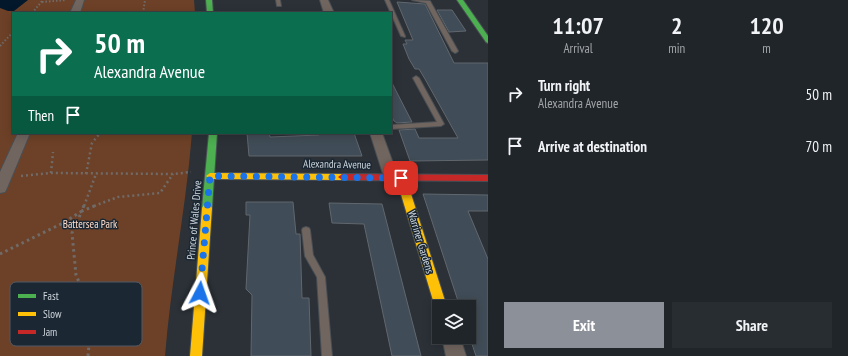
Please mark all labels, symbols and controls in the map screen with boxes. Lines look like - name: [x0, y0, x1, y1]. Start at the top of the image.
- text: 11:07: [552, 10, 604, 41]
- text: 2: [671, 10, 682, 41]
- text: 120: [749, 10, 784, 41]
- text: 50 m: [94, 24, 145, 61]
- icon: right: [28, 28, 80, 80]
- text: Arrival: [563, 40, 593, 57]
- text: min: [668, 40, 685, 57]
- text: m: [762, 40, 771, 57]
- text: Alexandra Avenue: [94, 60, 205, 83]
- text: Turn right: [538, 76, 590, 95]
- icon: right: [504, 83, 526, 105]
- text: 50 m: [806, 85, 832, 104]
- text: Alexandra Avenue: [538, 95, 618, 112]
- icon: arrive: [62, 104, 84, 126]
- text: Then: [28, 106, 54, 125]
- icon: arrive: [504, 135, 526, 157]
- text: Arrive at destination: [538, 137, 647, 156]
- text: 70 m: [806, 137, 832, 156]
- street label: Alexandra Avenue: [303, 156, 372, 172]
- pin: [384, 161, 418, 195]
- icon: arrive: [390, 167, 412, 189]
- street label: Prince of Wales Drive: [184, 179, 204, 260]
- street label: Warriner Gardens: [405, 209, 437, 276]
- park label: Battersea Park: [63, 217, 118, 231]
- position arrow: [179, 272, 221, 314]
- legend: [10, 282, 142, 346]
- text: Fast: [43, 289, 59, 303]
- map controls: [432, 300, 476, 344]
- button: layers: [432, 300, 476, 344]
- button: Exit: [504, 302, 664, 348]
- button: Share: [672, 302, 832, 348]
- text: Slow: [43, 307, 62, 321]
- text: Jam: [42, 325, 57, 339]

